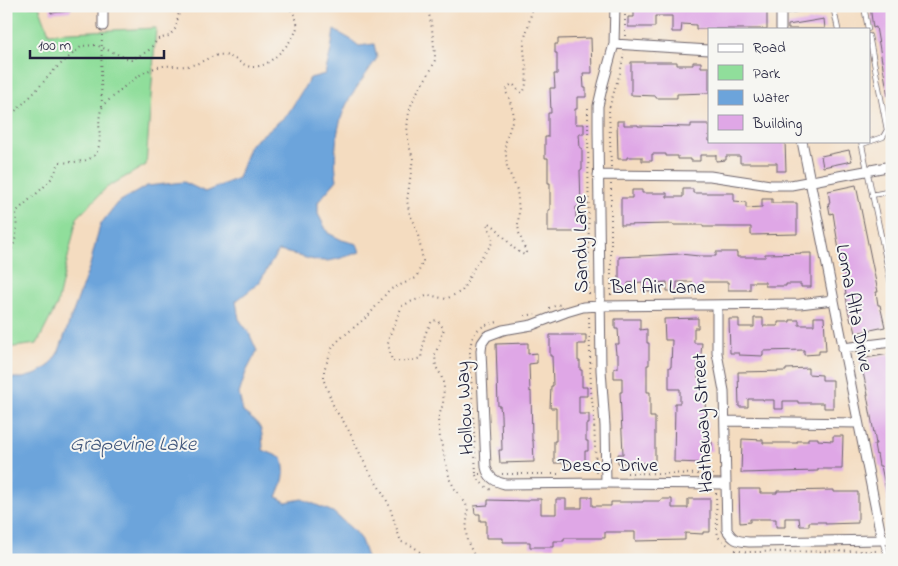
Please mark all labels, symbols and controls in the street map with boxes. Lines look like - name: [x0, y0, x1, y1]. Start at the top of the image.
- scale bar: [30, 28, 164, 60]
- legend: [708, 28, 870, 142]
- text: 100 m: [38, 35, 71, 57]
- text: Road: [753, 37, 786, 59]
- text: Park: [753, 63, 781, 85]
- text: Water: [753, 87, 789, 109]
- text: Building: [752, 113, 802, 136]
- street label: Sandy Lane: [567, 195, 597, 293]
- street label: Loma Alta Drive: [826, 242, 880, 374]
- street label: Bel Air Lane: [610, 274, 705, 303]
- street label: Hathaway Street: [686, 352, 722, 494]
- street label: Hollow Way: [449, 360, 483, 456]
- water label: Grapevine Lake: [70, 430, 198, 460]
- street label: Desco Drive: [557, 452, 658, 481]

